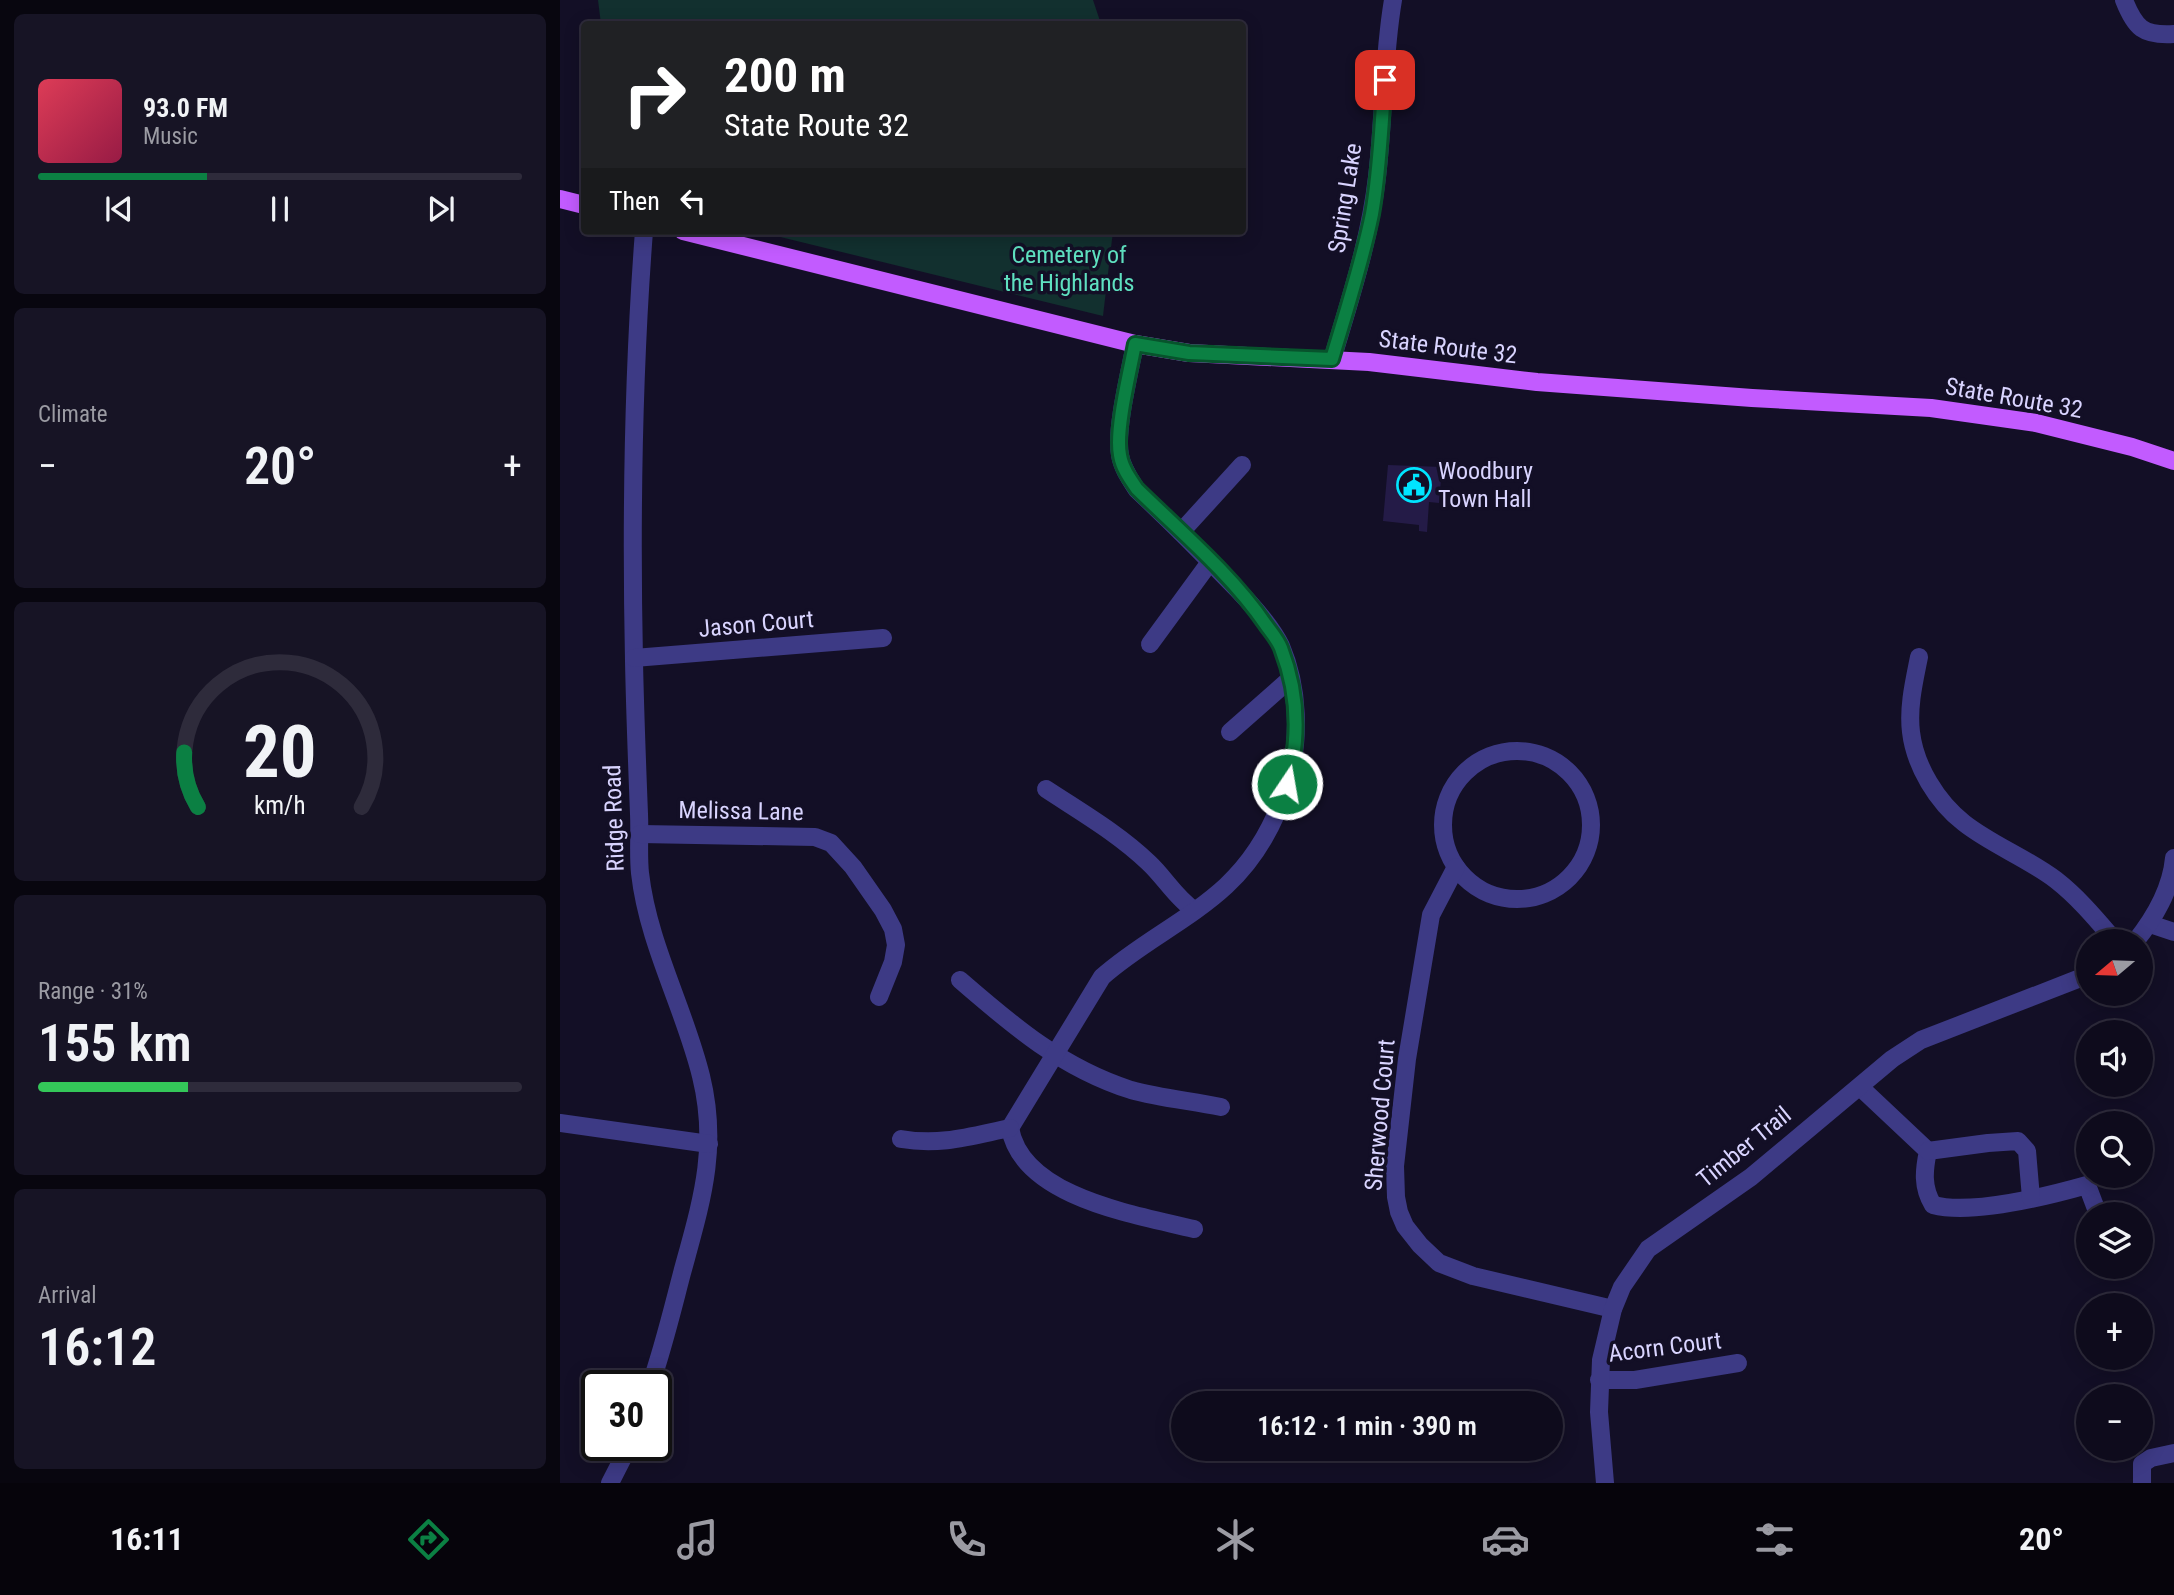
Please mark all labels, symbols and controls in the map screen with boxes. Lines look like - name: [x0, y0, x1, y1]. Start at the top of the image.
- text: 200 m: [724, 47, 846, 104]
- icon: right: [609, 49, 700, 140]
- pin: [1355, 50, 1415, 110]
- icon: arrive: [1366, 61, 1404, 99]
- text: 93.0 FM: [143, 93, 228, 123]
- text: State Route 32: [724, 106, 909, 144]
- text: Music: [143, 123, 198, 150]
- street label: Spring Lake: [1323, 141, 1367, 255]
- icon: left: [674, 182, 712, 220]
- text: Then: [609, 186, 660, 216]
- icon: previous: [100, 190, 138, 228]
- icon: pause: [261, 190, 299, 228]
- icon: next: [422, 190, 460, 228]
- park label: Cemetery of the Highlands: [1004, 241, 1134, 297]
- street label: State Route 32: [1377, 325, 1519, 369]
- street label: State Route 32: [1943, 372, 2085, 424]
- text: Climate: [38, 401, 108, 428]
- text: 20°: [244, 436, 316, 497]
- text: −: [38, 444, 57, 488]
- text: +: [503, 444, 522, 488]
- place label: Woodbury Town Hall: [1438, 457, 1533, 513]
- public building icon: Woodbury Town Hall: [1395, 466, 1433, 504]
- street label: Jason Court: [697, 605, 815, 643]
- text: 20: [243, 710, 317, 796]
- position arrow: [1250, 747, 1324, 821]
- street label: Ridge Road: [598, 764, 630, 872]
- text: km/h: [254, 791, 306, 820]
- street label: Melissa Lane: [678, 796, 804, 826]
- north arrow: [2076, 929, 2152, 1006]
- map controls: [2076, 929, 2153, 1461]
- text: Range · 31%: [38, 978, 148, 1005]
- text: 155 km: [38, 1013, 192, 1074]
- button: sound: [2076, 1020, 2153, 1097]
- street label: Sherwood Court: [1359, 1038, 1401, 1192]
- street label: Timber Trail: [1691, 1101, 1797, 1193]
- button: search: [2076, 1111, 2153, 1188]
- button: layers: [2076, 1202, 2153, 1279]
- text: Arrival: [38, 1282, 97, 1309]
- button: +: [2076, 1293, 2153, 1370]
- text: 16:12: [38, 1317, 156, 1378]
- street label: Acorn Court: [1607, 1326, 1723, 1368]
- speed limit sign: 30: [581, 1370, 672, 1461]
- button: −: [2076, 1384, 2153, 1461]
- text: 16:12 · 1 min · 390 m: [1257, 1411, 1477, 1441]
- icon: directions: [404, 1515, 453, 1564]
- icon: music: [673, 1515, 722, 1564]
- icon: phone: [942, 1515, 991, 1564]
- icon: climate: [1211, 1515, 1260, 1564]
- icon: car: [1481, 1515, 1530, 1564]
- icon: filters: [1750, 1515, 1799, 1564]
- text: 16:11: [110, 1520, 184, 1558]
- text: 20°: [2019, 1520, 2064, 1558]

